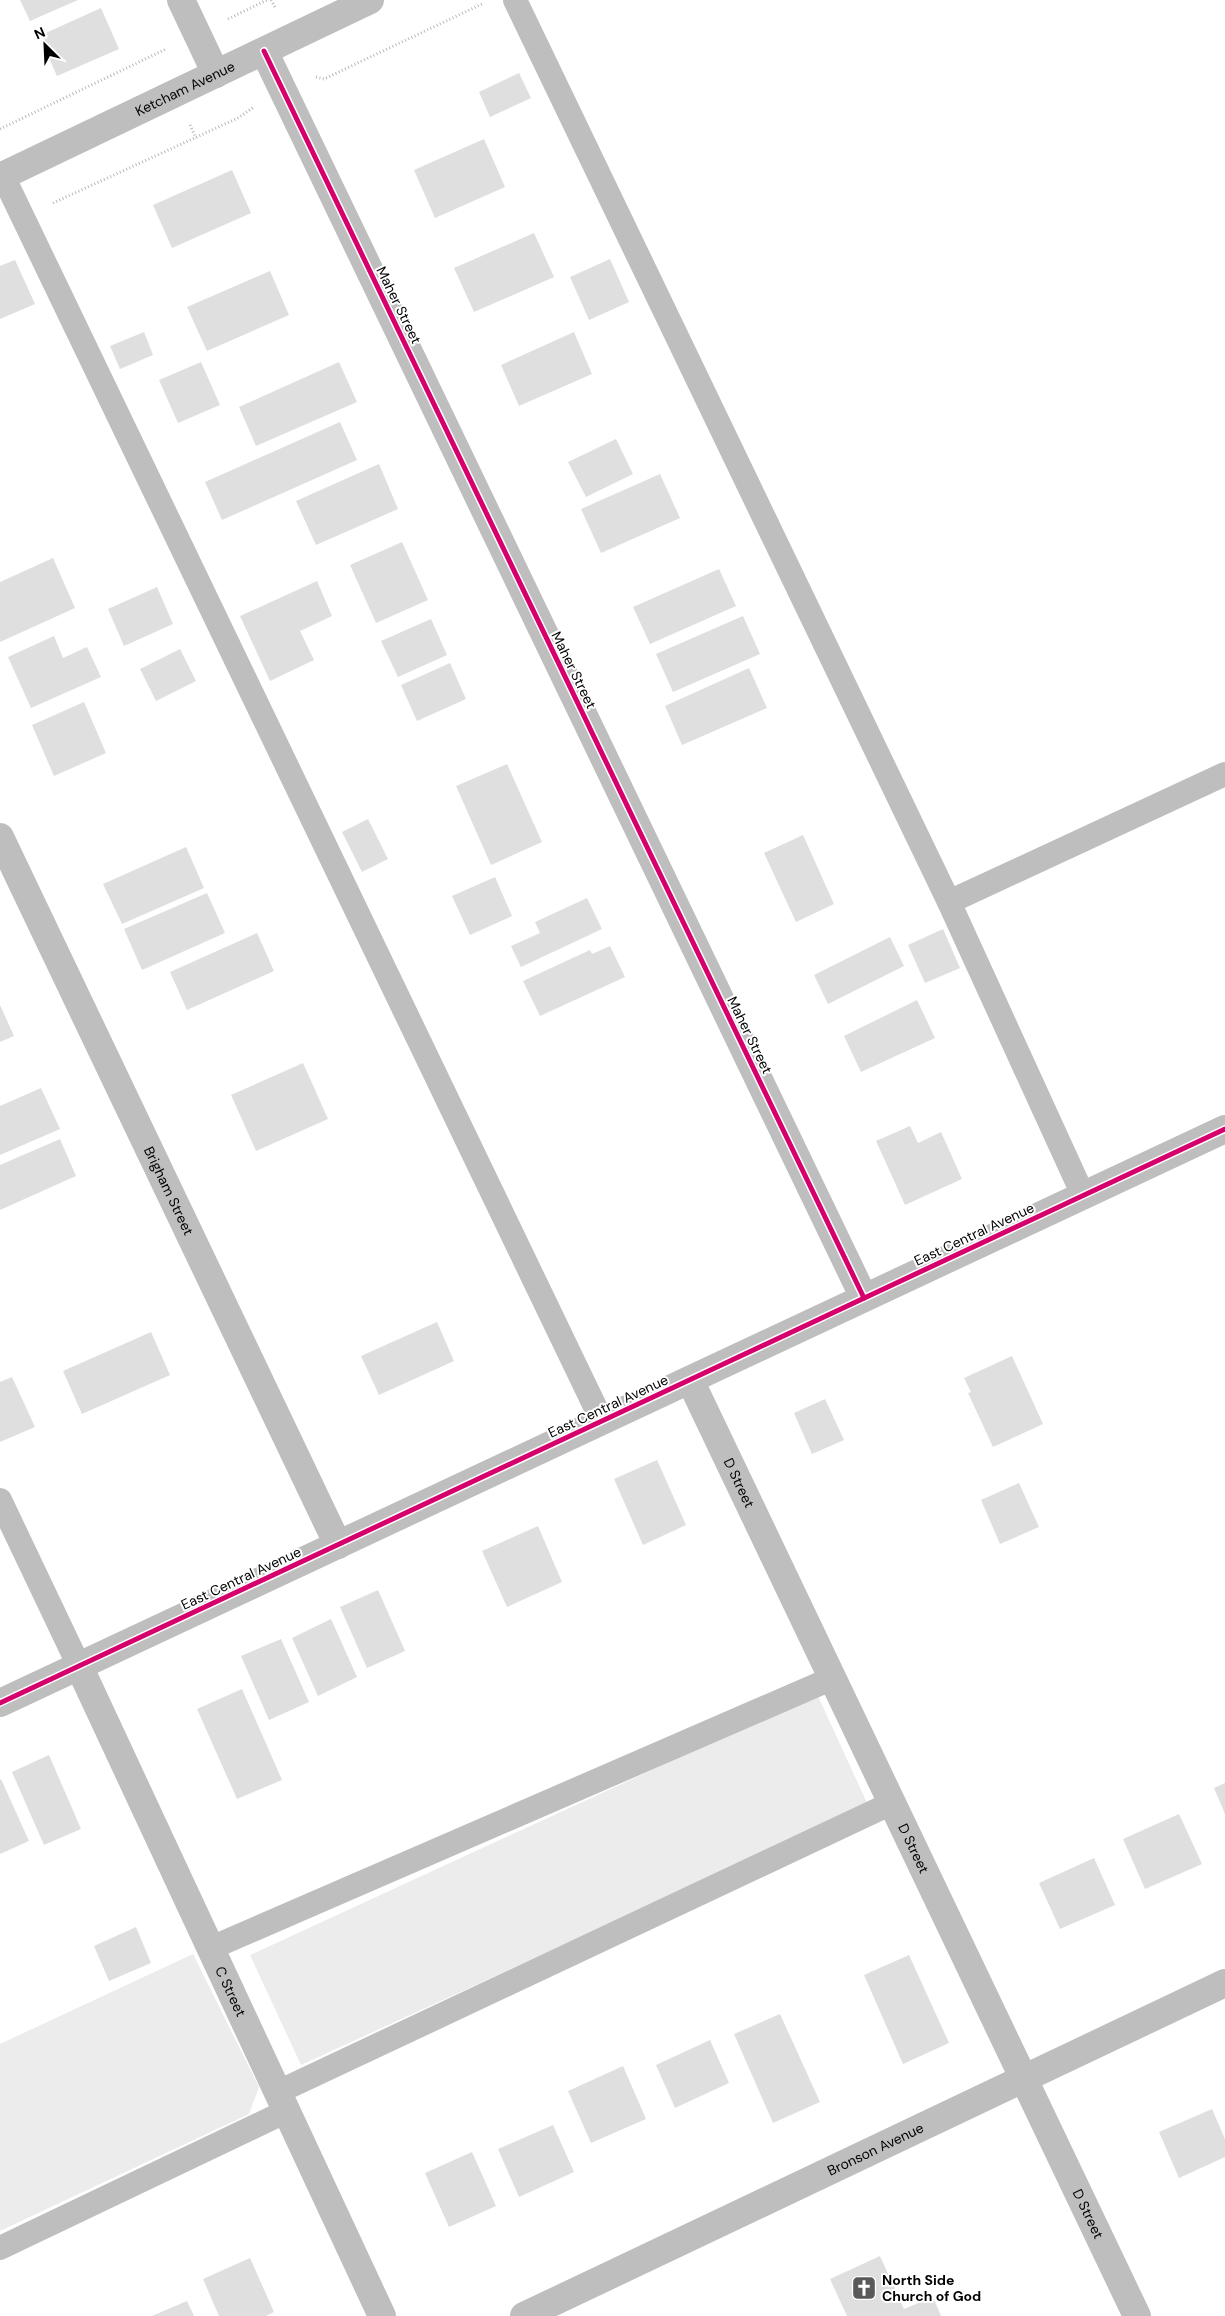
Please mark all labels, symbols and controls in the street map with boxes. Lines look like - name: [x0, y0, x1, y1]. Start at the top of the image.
- north arrow: [20, 20, 70, 70]
- text: N: [31, 23, 48, 43]
- street label: Ketcham Avenue: [132, 57, 238, 120]
- street label: Maher Street: [373, 263, 425, 347]
- street label: Maher Street: [548, 628, 600, 712]
- street label: Maher Street: [724, 993, 776, 1077]
- street label: Brigham Street: [140, 1143, 198, 1238]
- street label: East Central Avenue: [911, 1198, 1037, 1270]
- street label: East Central Avenue: [545, 1370, 671, 1442]
- street label: D Street: [720, 1455, 759, 1511]
- street label: East Central Avenue: [178, 1542, 304, 1614]
- street label: D Street: [894, 1821, 933, 1876]
- street label: C Street: [211, 1963, 250, 2019]
- street label: Bronson Avenue: [824, 2119, 926, 2180]
- street label: D Street: [1069, 2186, 1108, 2242]
- place label: North Side Church of God: [882, 2271, 981, 2305]
- church icon: North Side Church of God: [851, 2275, 877, 2301]

